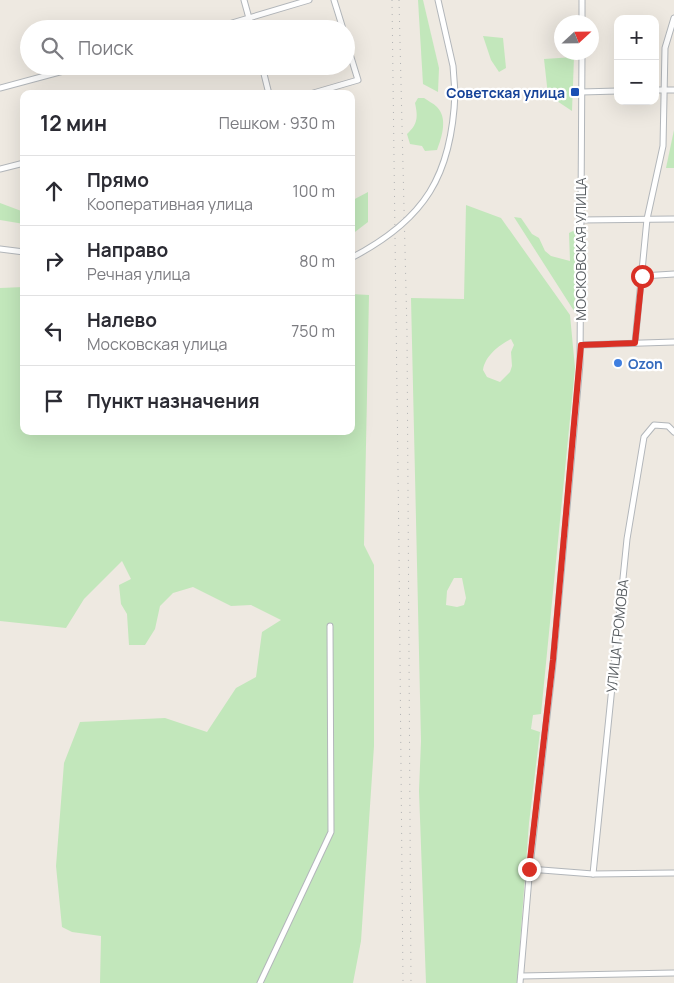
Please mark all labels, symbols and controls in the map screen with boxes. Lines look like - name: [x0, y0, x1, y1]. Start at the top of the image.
- north arrow: [554, 15, 599, 60]
- map controls: [614, 15, 659, 105]
- button: +: [614, 15, 659, 60]
- search box: [20, 20, 355, 75]
- icon: search: [38, 34, 66, 62]
- text: Поиск: [78, 35, 133, 61]
- button: −: [614, 60, 659, 105]
- place label: Советская улица: [446, 83, 565, 102]
- marker: Советская улица: [569, 86, 581, 98]
- text: 12 мин: [40, 109, 107, 137]
- text: Пешком · 930 m: [219, 112, 335, 134]
- text: Прямо: [87, 167, 149, 193]
- icon: ahead: [40, 177, 68, 205]
- street label: МОСКОВСКАЯ УЛИЦА: [571, 177, 590, 321]
- text: 100 m: [292, 180, 335, 202]
- text: Кооперативная улица: [87, 193, 253, 215]
- text: Направо: [87, 237, 168, 263]
- icon: right: [40, 247, 68, 275]
- text: 80 m: [299, 250, 335, 272]
- text: Речная улица: [87, 263, 190, 285]
- route start: [631, 265, 654, 288]
- text: Налево: [87, 307, 157, 333]
- icon: left: [40, 317, 68, 345]
- text: 750 m: [291, 320, 335, 342]
- text: Московская улица: [87, 333, 228, 355]
- place label: Ozon: [628, 354, 663, 373]
- marker: Ozon: [612, 357, 624, 369]
- icon: arrive: [40, 387, 68, 415]
- text: Пункт назначения: [87, 388, 260, 414]
- street label: УЛИЦА ГРОМОВА: [602, 578, 632, 694]
- route end: [518, 858, 541, 881]

